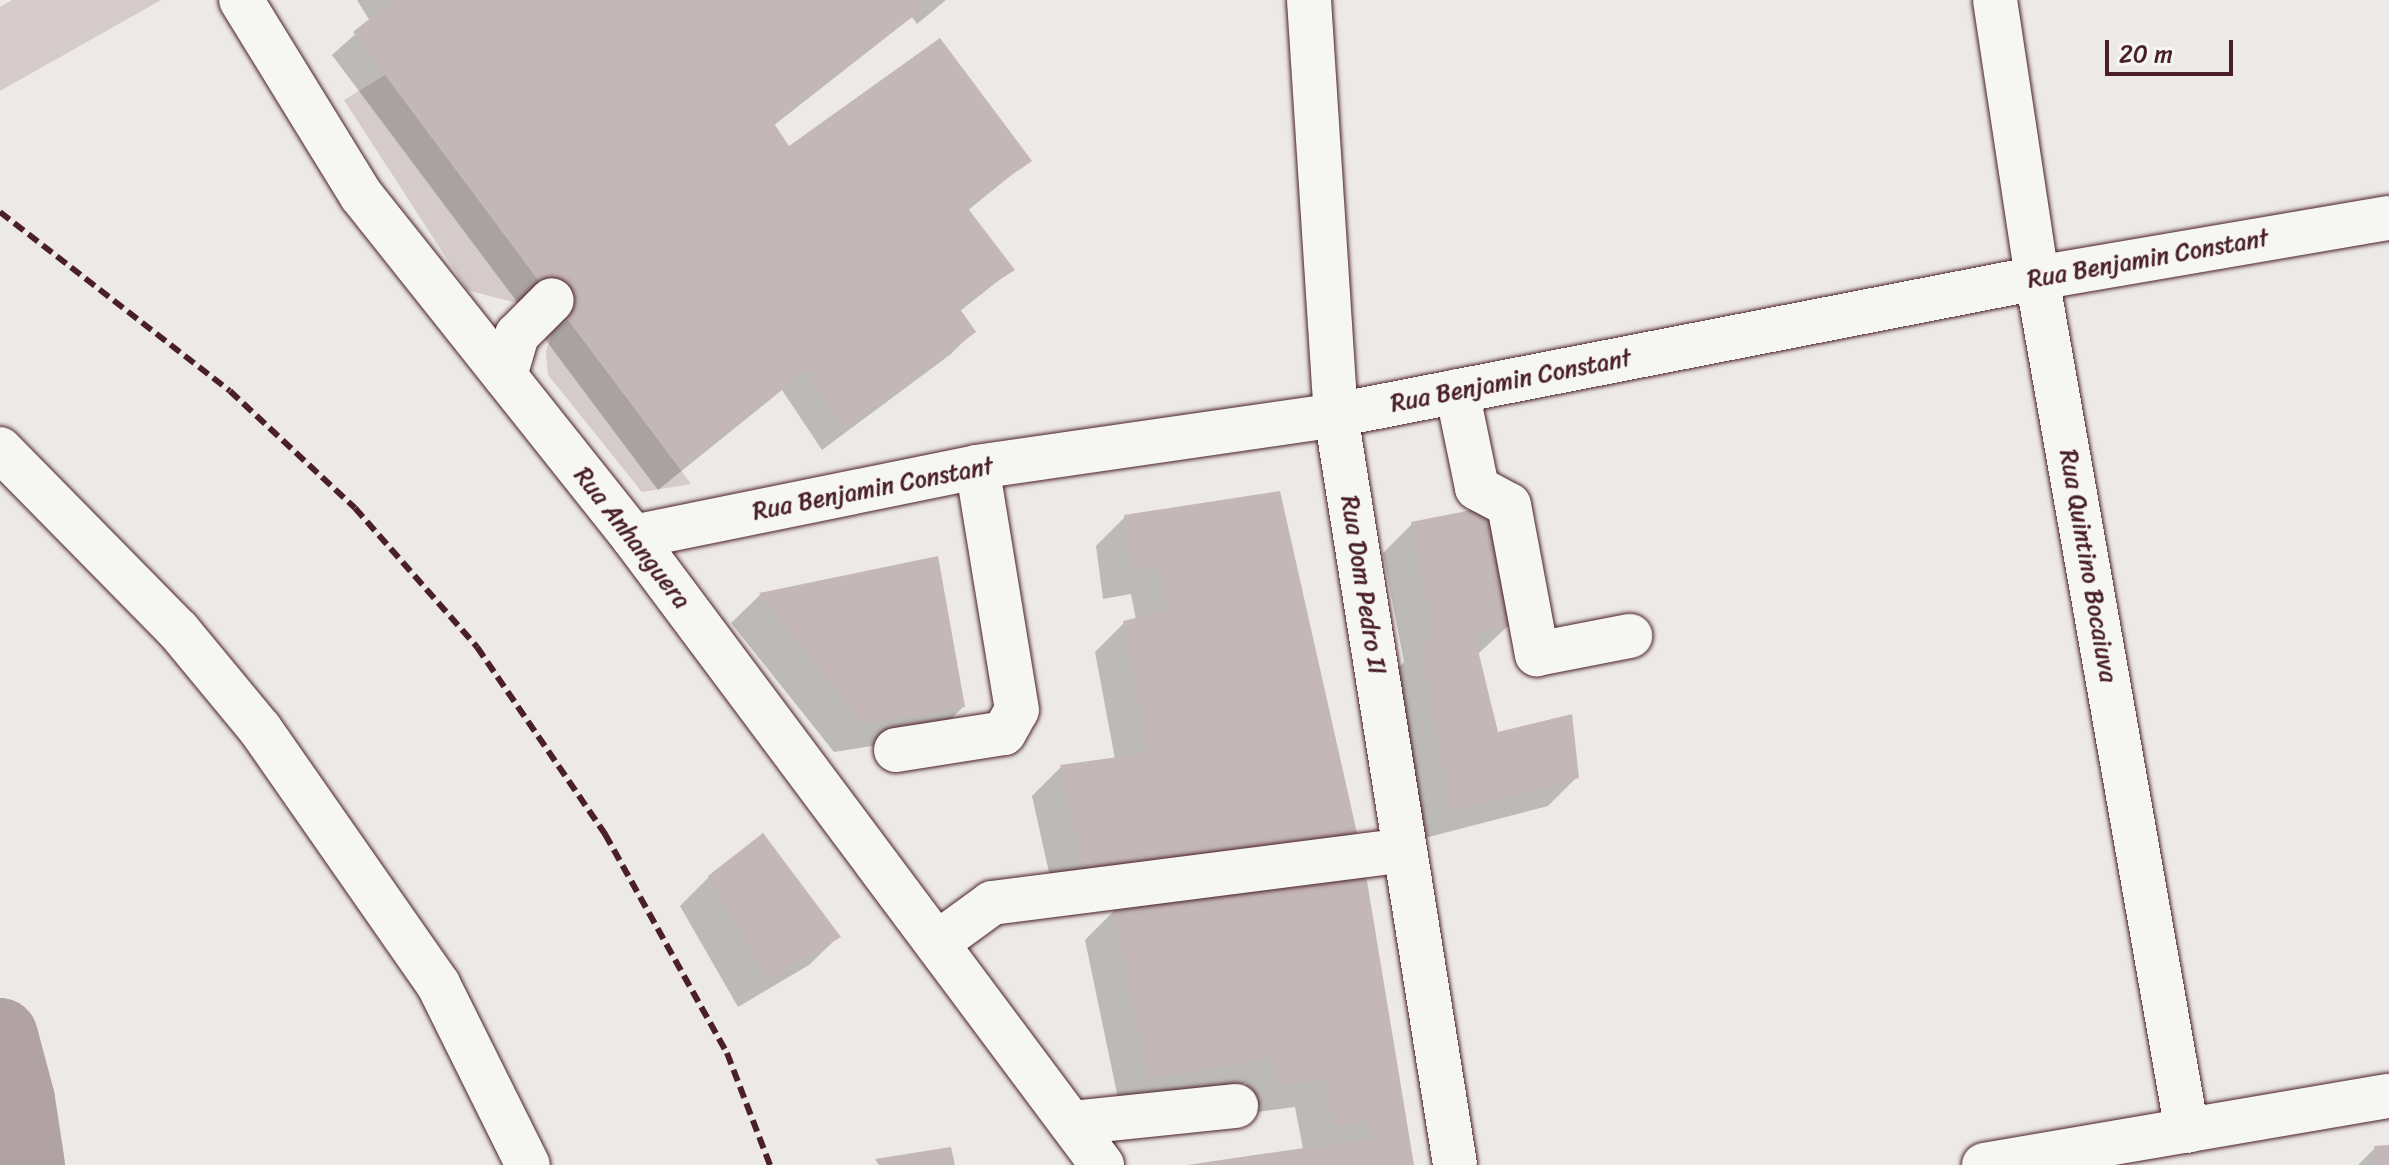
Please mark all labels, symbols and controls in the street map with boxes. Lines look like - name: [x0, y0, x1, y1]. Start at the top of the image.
- scale bar: [2109, 24, 2237, 74]
- text: 20 m: [2119, 33, 2173, 75]
- street label: Rua Benjamin Constant: [2024, 223, 2272, 295]
- street label: Rua Benjamin Constant: [1387, 343, 1635, 419]
- street label: Rua Quintino Bocaiuva: [2053, 447, 2123, 685]
- street label: Rua Benjamin Constant: [749, 451, 997, 527]
- street label: Rua Anhanguera: [568, 462, 696, 614]
- street label: Rua Dom Pedro II: [1335, 493, 1391, 677]

